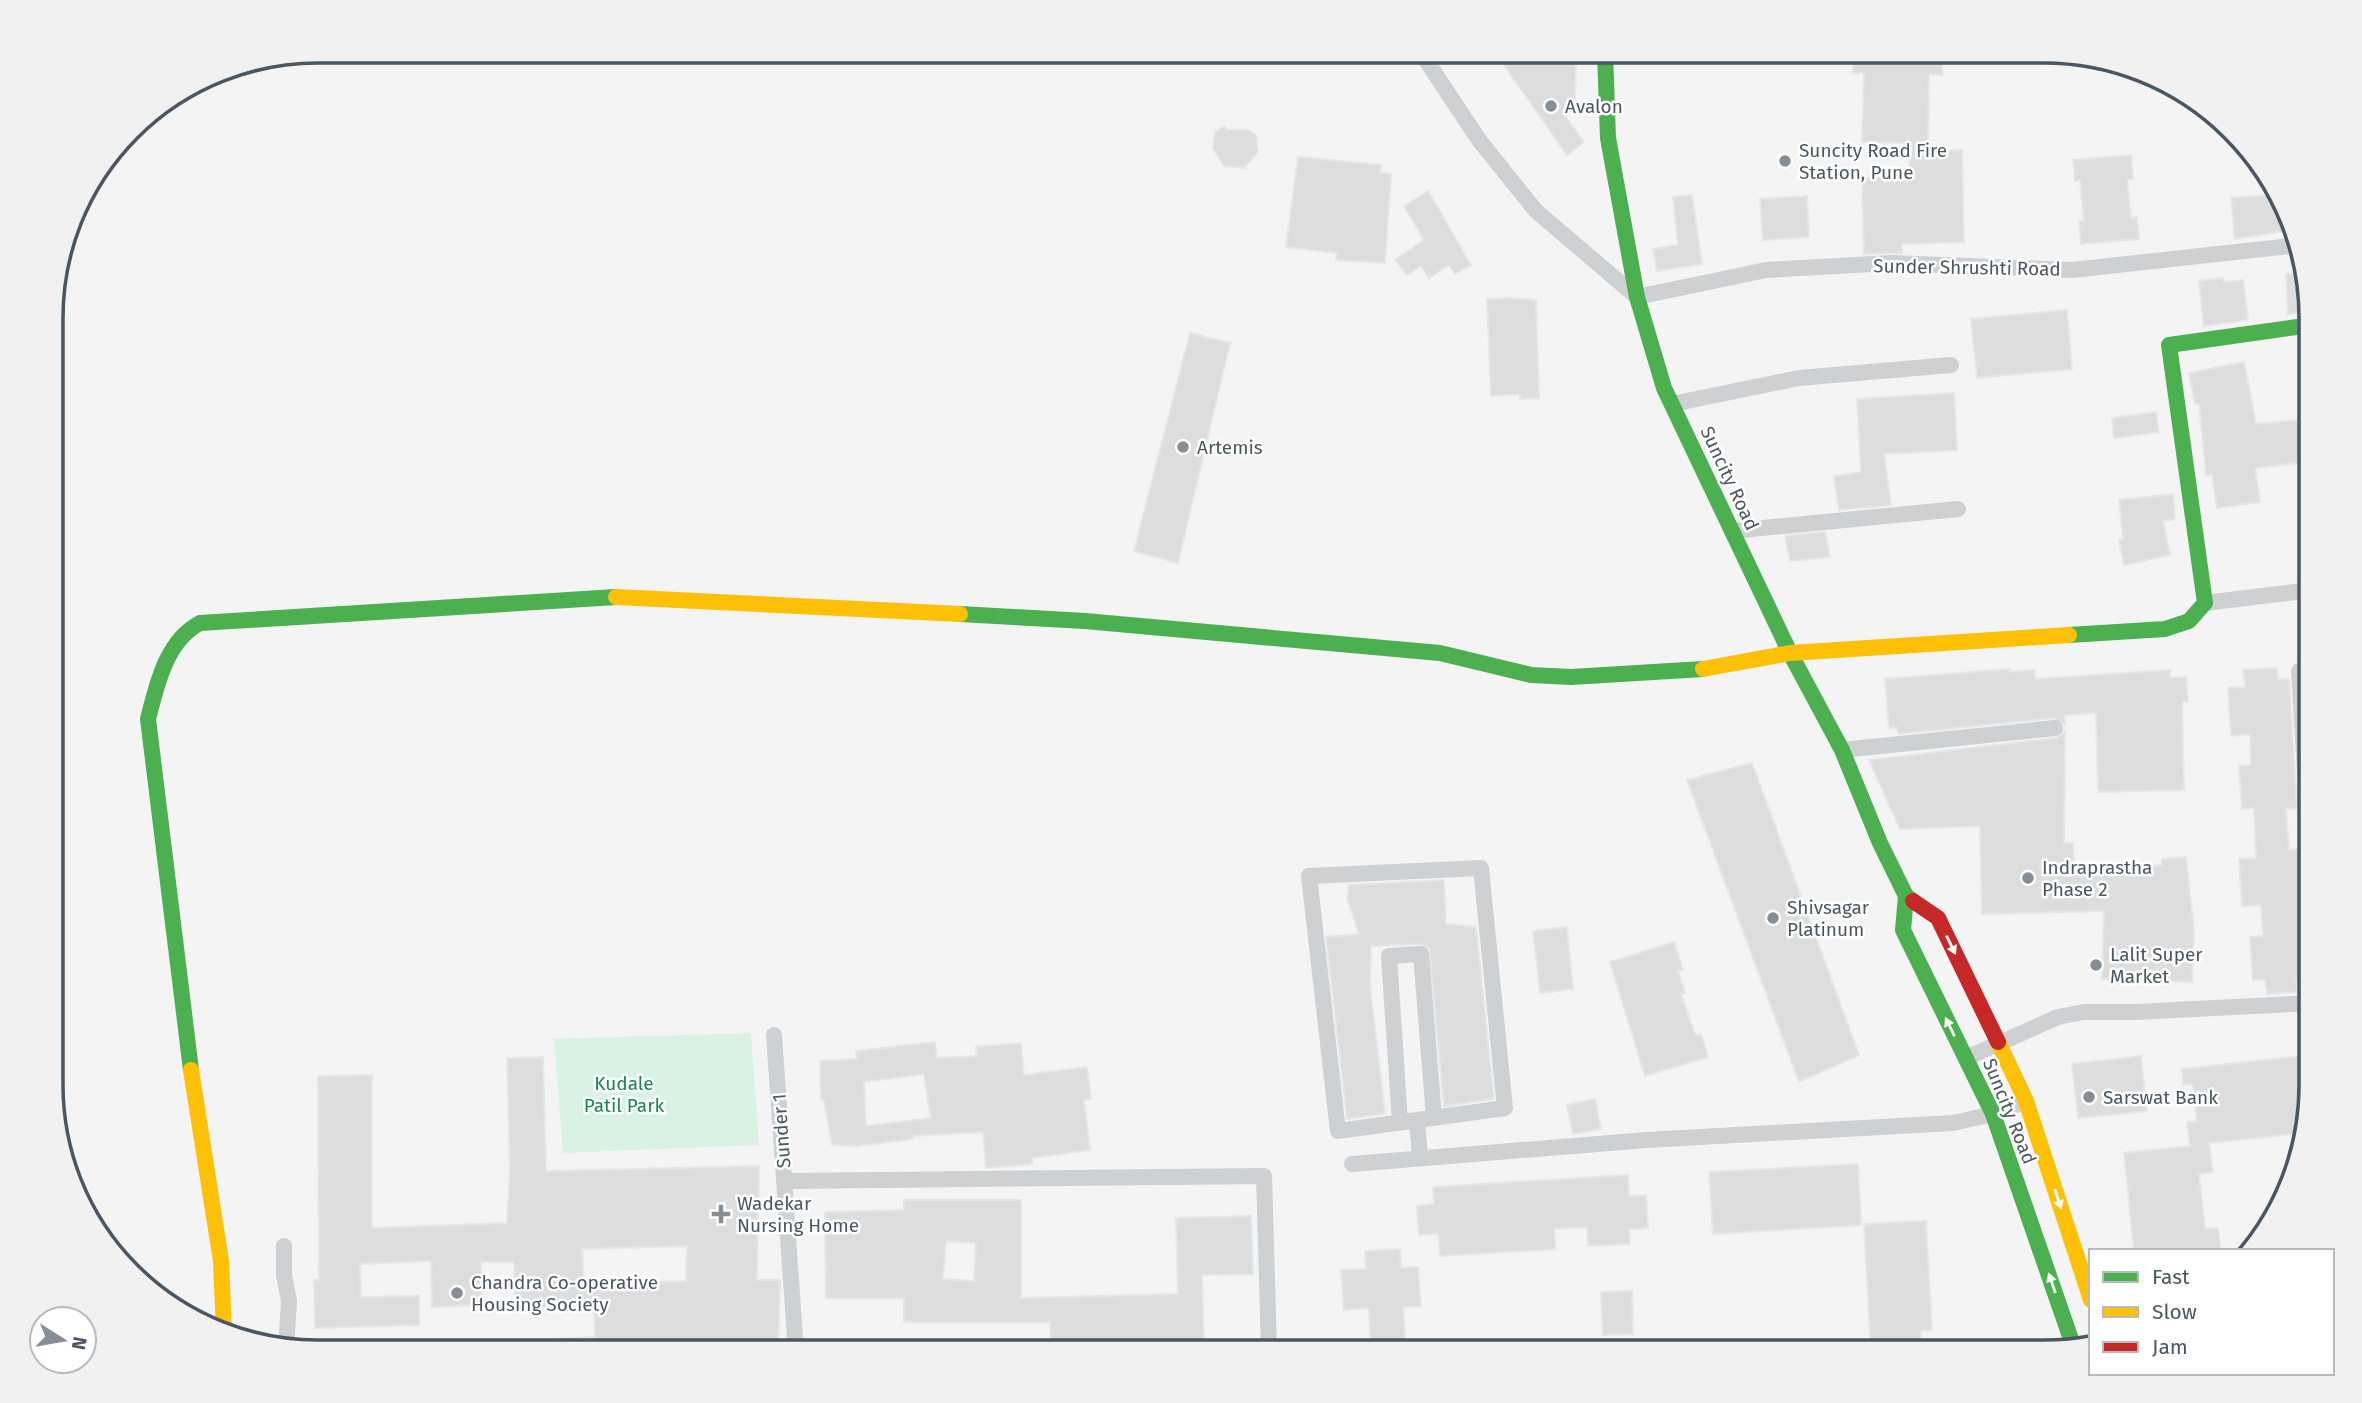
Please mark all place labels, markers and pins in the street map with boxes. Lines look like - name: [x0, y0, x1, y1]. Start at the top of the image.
- place label: Avalon: [1565, 95, 1623, 118]
- marker: Avalon: [1543, 98, 1559, 114]
- place label: Suncity Road Fire Station, Pune: [1799, 139, 1947, 184]
- marker: Suncity Road Fire Station, Pune: [1777, 153, 1793, 169]
- place label: Artemis: [1197, 436, 1263, 459]
- marker: Artemis: [1175, 439, 1191, 455]
- place label: Indraprastha Phase 2: [2042, 856, 2152, 901]
- marker: Indraprastha Phase 2: [2020, 870, 2036, 886]
- place label: Shivsagar Platinum: [1787, 896, 1870, 941]
- marker: Shivsagar Platinum: [1765, 910, 1781, 926]
- place label: Lalit Super Market: [2110, 943, 2203, 988]
- marker: Lalit Super Market: [2088, 957, 2104, 973]
- place label: Sarswat Bank: [2103, 1086, 2218, 1109]
- marker: Sarswat Bank: [2081, 1089, 2097, 1105]
- place label: Wadekar Nursing Home: [737, 1192, 859, 1237]
- marker: Wadekar Nursing Home: [711, 1204, 731, 1224]
- place label: Chandra Co-operative Housing Society: [471, 1271, 658, 1316]
- marker: Chandra Co-operative Housing Society: [449, 1285, 465, 1301]

